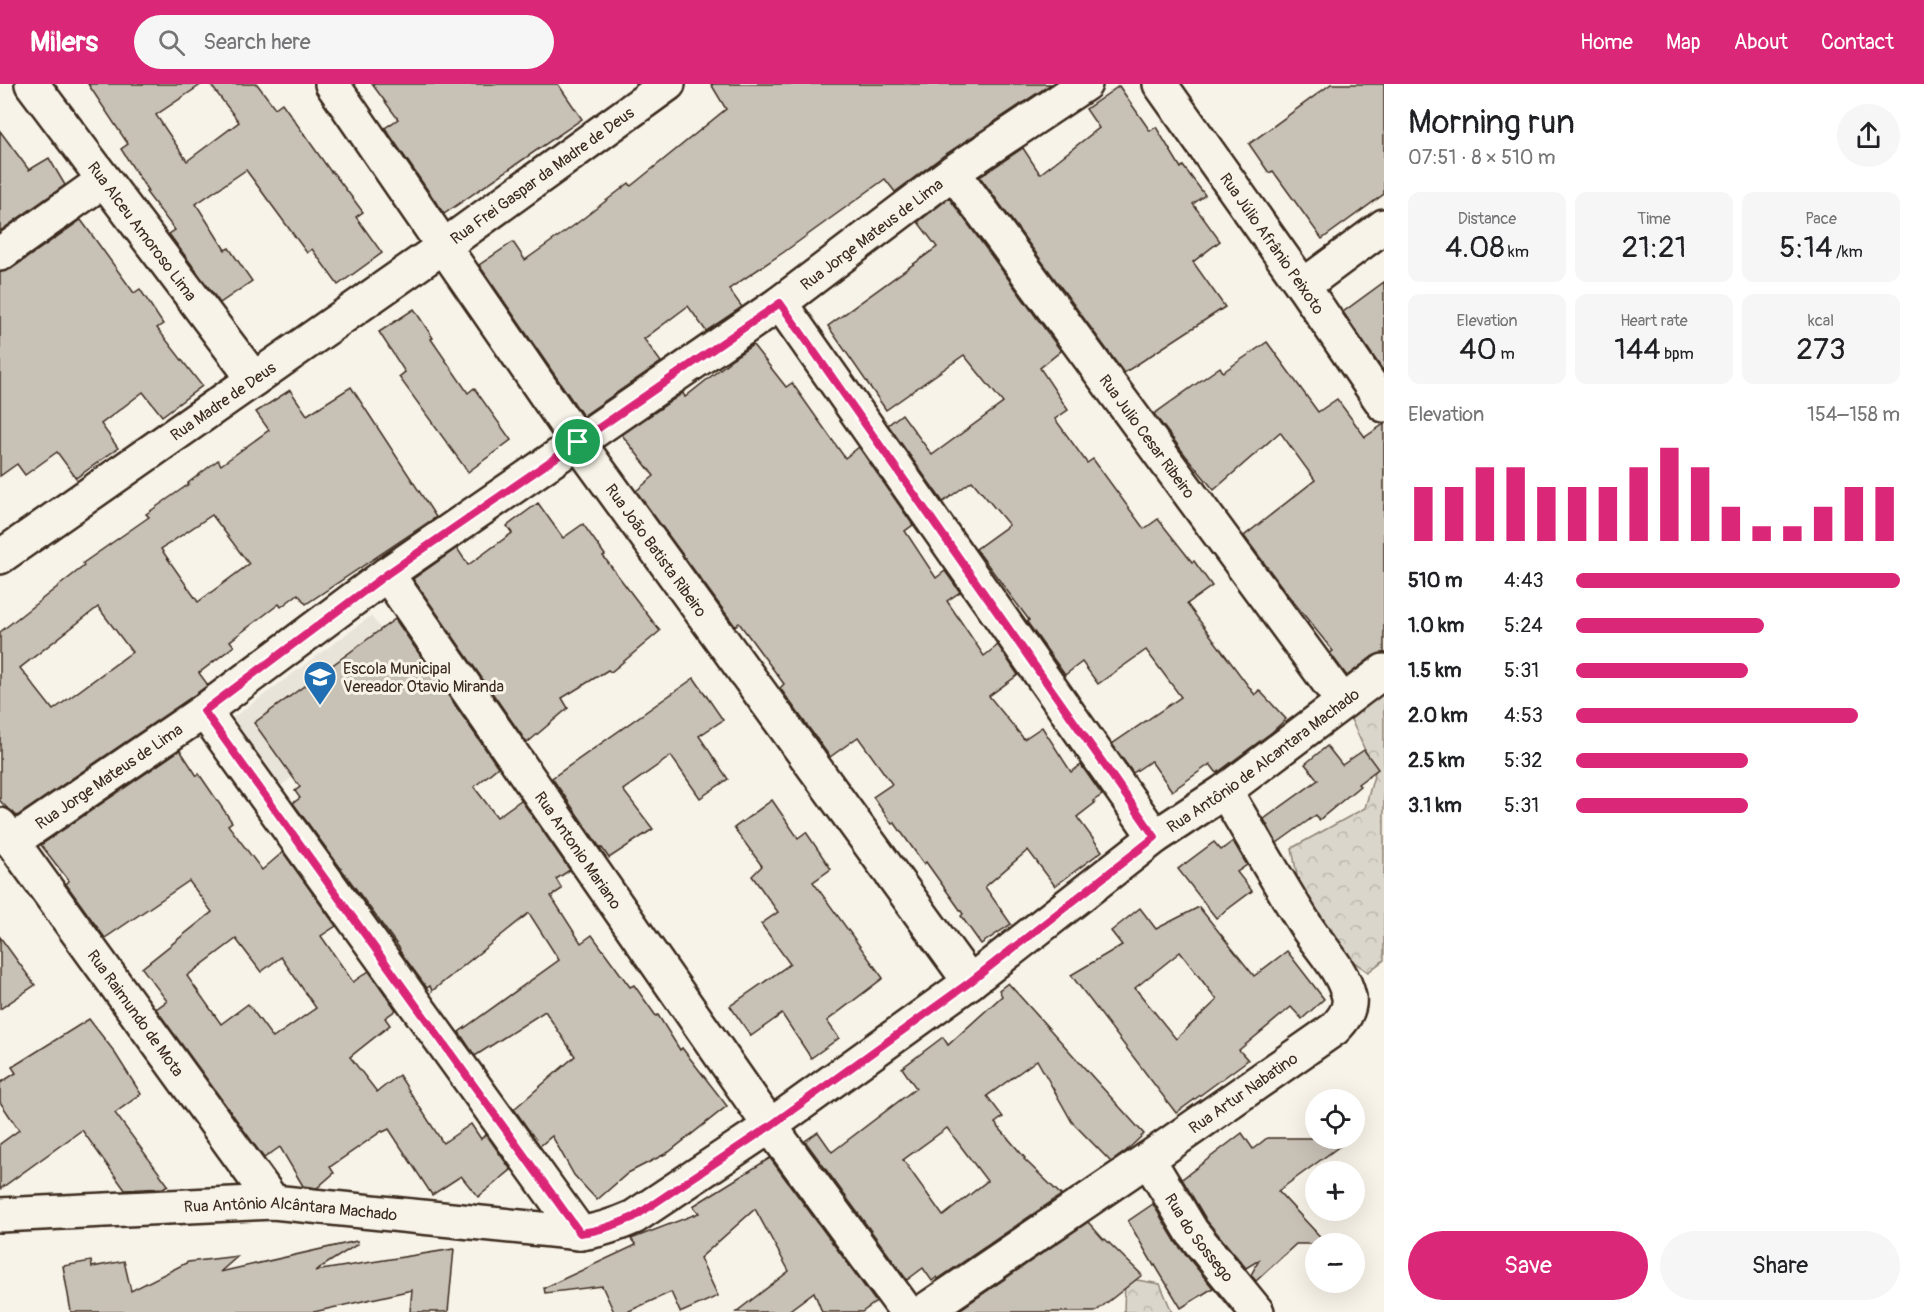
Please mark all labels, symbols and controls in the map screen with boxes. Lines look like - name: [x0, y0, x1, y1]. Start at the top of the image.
- search box: [134, 15, 554, 69]
- text: Milers: [30, 25, 98, 60]
- icon: search: [155, 26, 188, 59]
- text: Search here: [203, 28, 311, 56]
- text: Home: [1580, 29, 1633, 56]
- text: Map: [1666, 29, 1701, 56]
- text: About: [1734, 29, 1788, 56]
- text: Contact: [1821, 29, 1894, 56]
- text: Morning run: [1408, 102, 1575, 143]
- street label: Rua Frei Gaspar da Madre de Deus: [447, 103, 638, 249]
- button: share: [1837, 104, 1900, 167]
- text: 07:51 · 8 × 510 m: [1408, 145, 1556, 170]
- street label: Rua Alceu Amoroso Lima: [83, 158, 201, 305]
- street label: Rua Júlio Afrânio Peixoto: [1215, 169, 1328, 319]
- street label: Rua Jorge Mateus de Lima: [797, 174, 947, 295]
- text: Distance: [1458, 209, 1516, 229]
- text: Time: [1637, 209, 1671, 229]
- text: Pace: [1805, 209, 1837, 229]
- text: 4.08: [1445, 229, 1505, 266]
- text: 21:21: [1621, 229, 1687, 266]
- text: 5:14: [1779, 229, 1833, 266]
- text: km: [1505, 242, 1529, 262]
- text: /km: [1833, 242, 1863, 262]
- text: Elevation: [1457, 311, 1517, 331]
- text: Heart rate: [1620, 311, 1688, 331]
- text: kcal: [1808, 311, 1834, 331]
- text: 40: [1459, 331, 1497, 368]
- text: 144: [1614, 331, 1661, 368]
- text: 273: [1796, 331, 1846, 368]
- text: m: [1497, 344, 1515, 364]
- text: bpm: [1661, 344, 1694, 364]
- street label: Rua Madre de Deus: [167, 358, 280, 446]
- street label: Rua Julio Cesar Ribeiro: [1094, 371, 1199, 503]
- text: Elevation: [1408, 402, 1484, 427]
- text: 154–158 m: [1807, 402, 1900, 427]
- pin: [552, 416, 603, 467]
- icon: arrive: [561, 425, 594, 458]
- street label: Rua João Batista Ribeiro: [601, 480, 711, 621]
- text: 510 m: [1408, 568, 1462, 593]
- text: 4:43: [1504, 568, 1544, 593]
- text: 1.0 km: [1408, 613, 1464, 638]
- text: 5:24: [1504, 613, 1543, 638]
- text: 1.5 km: [1408, 658, 1461, 683]
- text: 5:31: [1504, 658, 1539, 683]
- school or university icon: Escola Municipal Vereador Otavio Miranda: [302, 659, 338, 706]
- place label: Escola Municipal Vereador Otavio Miranda: [343, 659, 504, 697]
- street label: Rua Antônio de Alcantara Machado: [1163, 684, 1364, 837]
- text: 2.0 km: [1408, 703, 1468, 728]
- text: 4:53: [1504, 703, 1543, 728]
- street label: Rua Jorge Mateus de Lima: [32, 720, 187, 834]
- text: 2.5 km: [1408, 748, 1465, 773]
- text: 5:32: [1504, 748, 1543, 773]
- street label: Rua Antonio Mariano: [530, 788, 626, 914]
- text: 3.1 km: [1408, 793, 1462, 818]
- text: 5:31: [1504, 793, 1539, 818]
- street label: Rua Raimundo de Mota: [83, 946, 188, 1081]
- street label: Rua Artur Nabatino: [1185, 1048, 1302, 1138]
- map controls: [1305, 1089, 1365, 1293]
- button: locate: [1305, 1089, 1365, 1149]
- button: +: [1305, 1161, 1365, 1221]
- street label: Rua do Sossego: [1160, 1190, 1238, 1287]
- street label: Rua Antônio Alcântara Machado: [183, 1193, 399, 1226]
- button: Save: [1408, 1231, 1648, 1300]
- button: Share: [1660, 1231, 1900, 1300]
- button: −: [1305, 1233, 1365, 1293]

